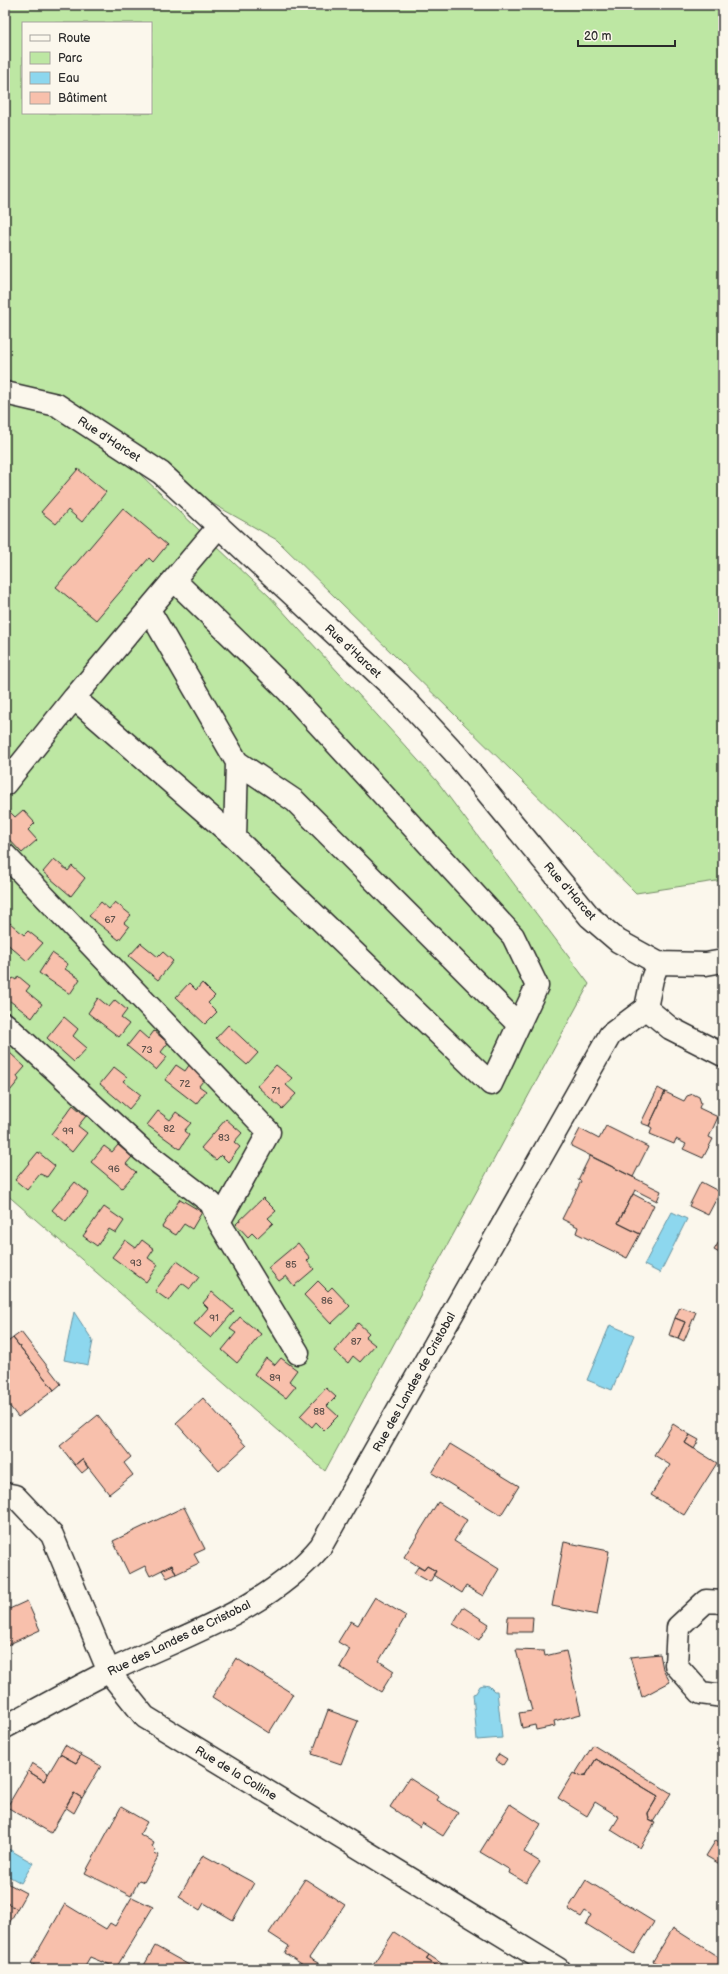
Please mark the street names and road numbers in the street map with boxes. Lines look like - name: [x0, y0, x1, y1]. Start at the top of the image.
- street label: Rue d'Harcet: [74, 414, 143, 465]
- street label: Rue d'Harcet: [321, 621, 384, 682]
- street label: Rue d'Harcet: [540, 859, 599, 924]
- street label: Rue des Landes de Cristobal: [370, 1310, 459, 1455]
- street label: Rue des Landes de Cristobal: [105, 1597, 253, 1680]
- street label: Rue de la Colline: [192, 1743, 279, 1804]

